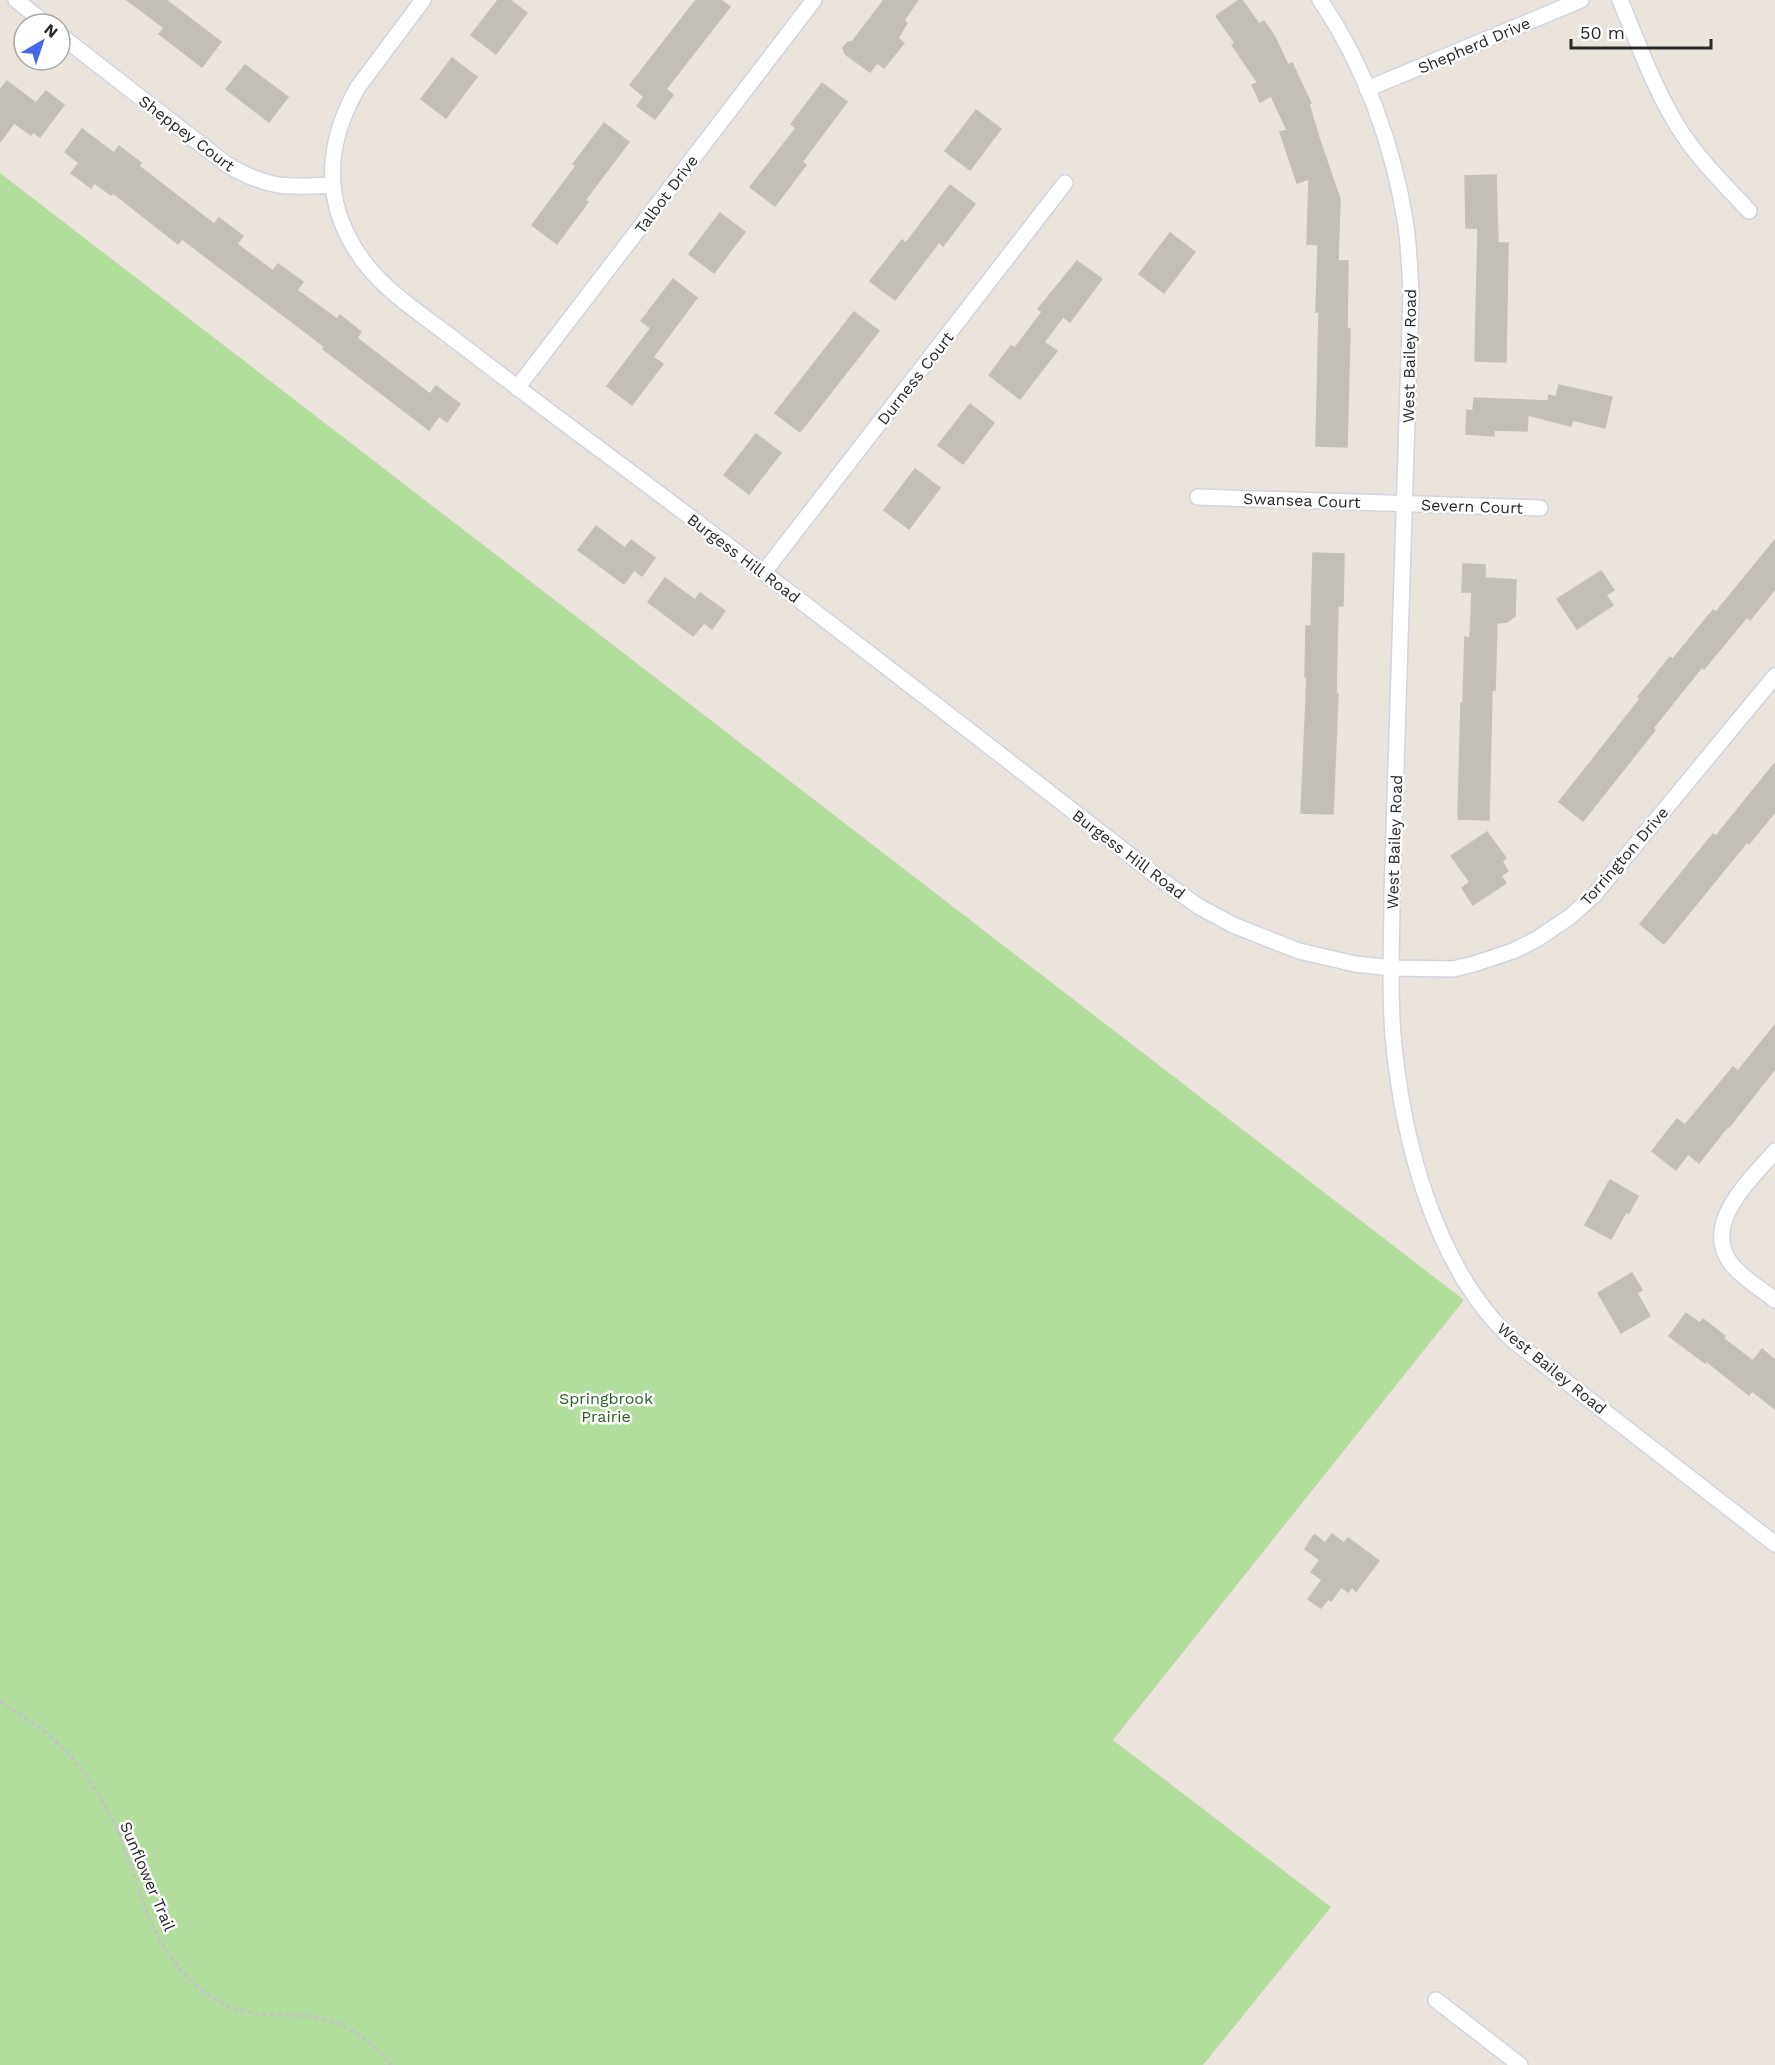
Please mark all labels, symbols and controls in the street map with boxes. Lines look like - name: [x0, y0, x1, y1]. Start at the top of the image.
- north arrow: [12, 12, 72, 72]
- scale bar: [1571, 12, 1710, 50]
- street label: Shepherd Drive: [1415, 13, 1533, 78]
- text: N: [41, 20, 62, 42]
- text: 50 m: [1580, 22, 1625, 43]
- street label: Sheppey Court: [135, 91, 238, 176]
- street label: Talbot Drive: [631, 151, 702, 237]
- street label: West Bailey Road: [1399, 289, 1420, 423]
- street label: Durness Court: [873, 328, 958, 429]
- street label: Swansea Court: [1243, 489, 1361, 512]
- street label: Severn Court: [1421, 495, 1524, 518]
- street label: Burgess Hill Road: [684, 510, 804, 607]
- street label: West Bailey Road: [1383, 774, 1406, 910]
- street label: Torrington Drive: [1576, 803, 1672, 910]
- street label: Burgess Hill Road: [1069, 806, 1189, 903]
- street label: West Bailey Road: [1493, 1319, 1610, 1418]
- park label: Springbrook Prairie: [559, 1389, 653, 1426]
- street label: Sunflower Trail: [116, 1819, 179, 1934]

